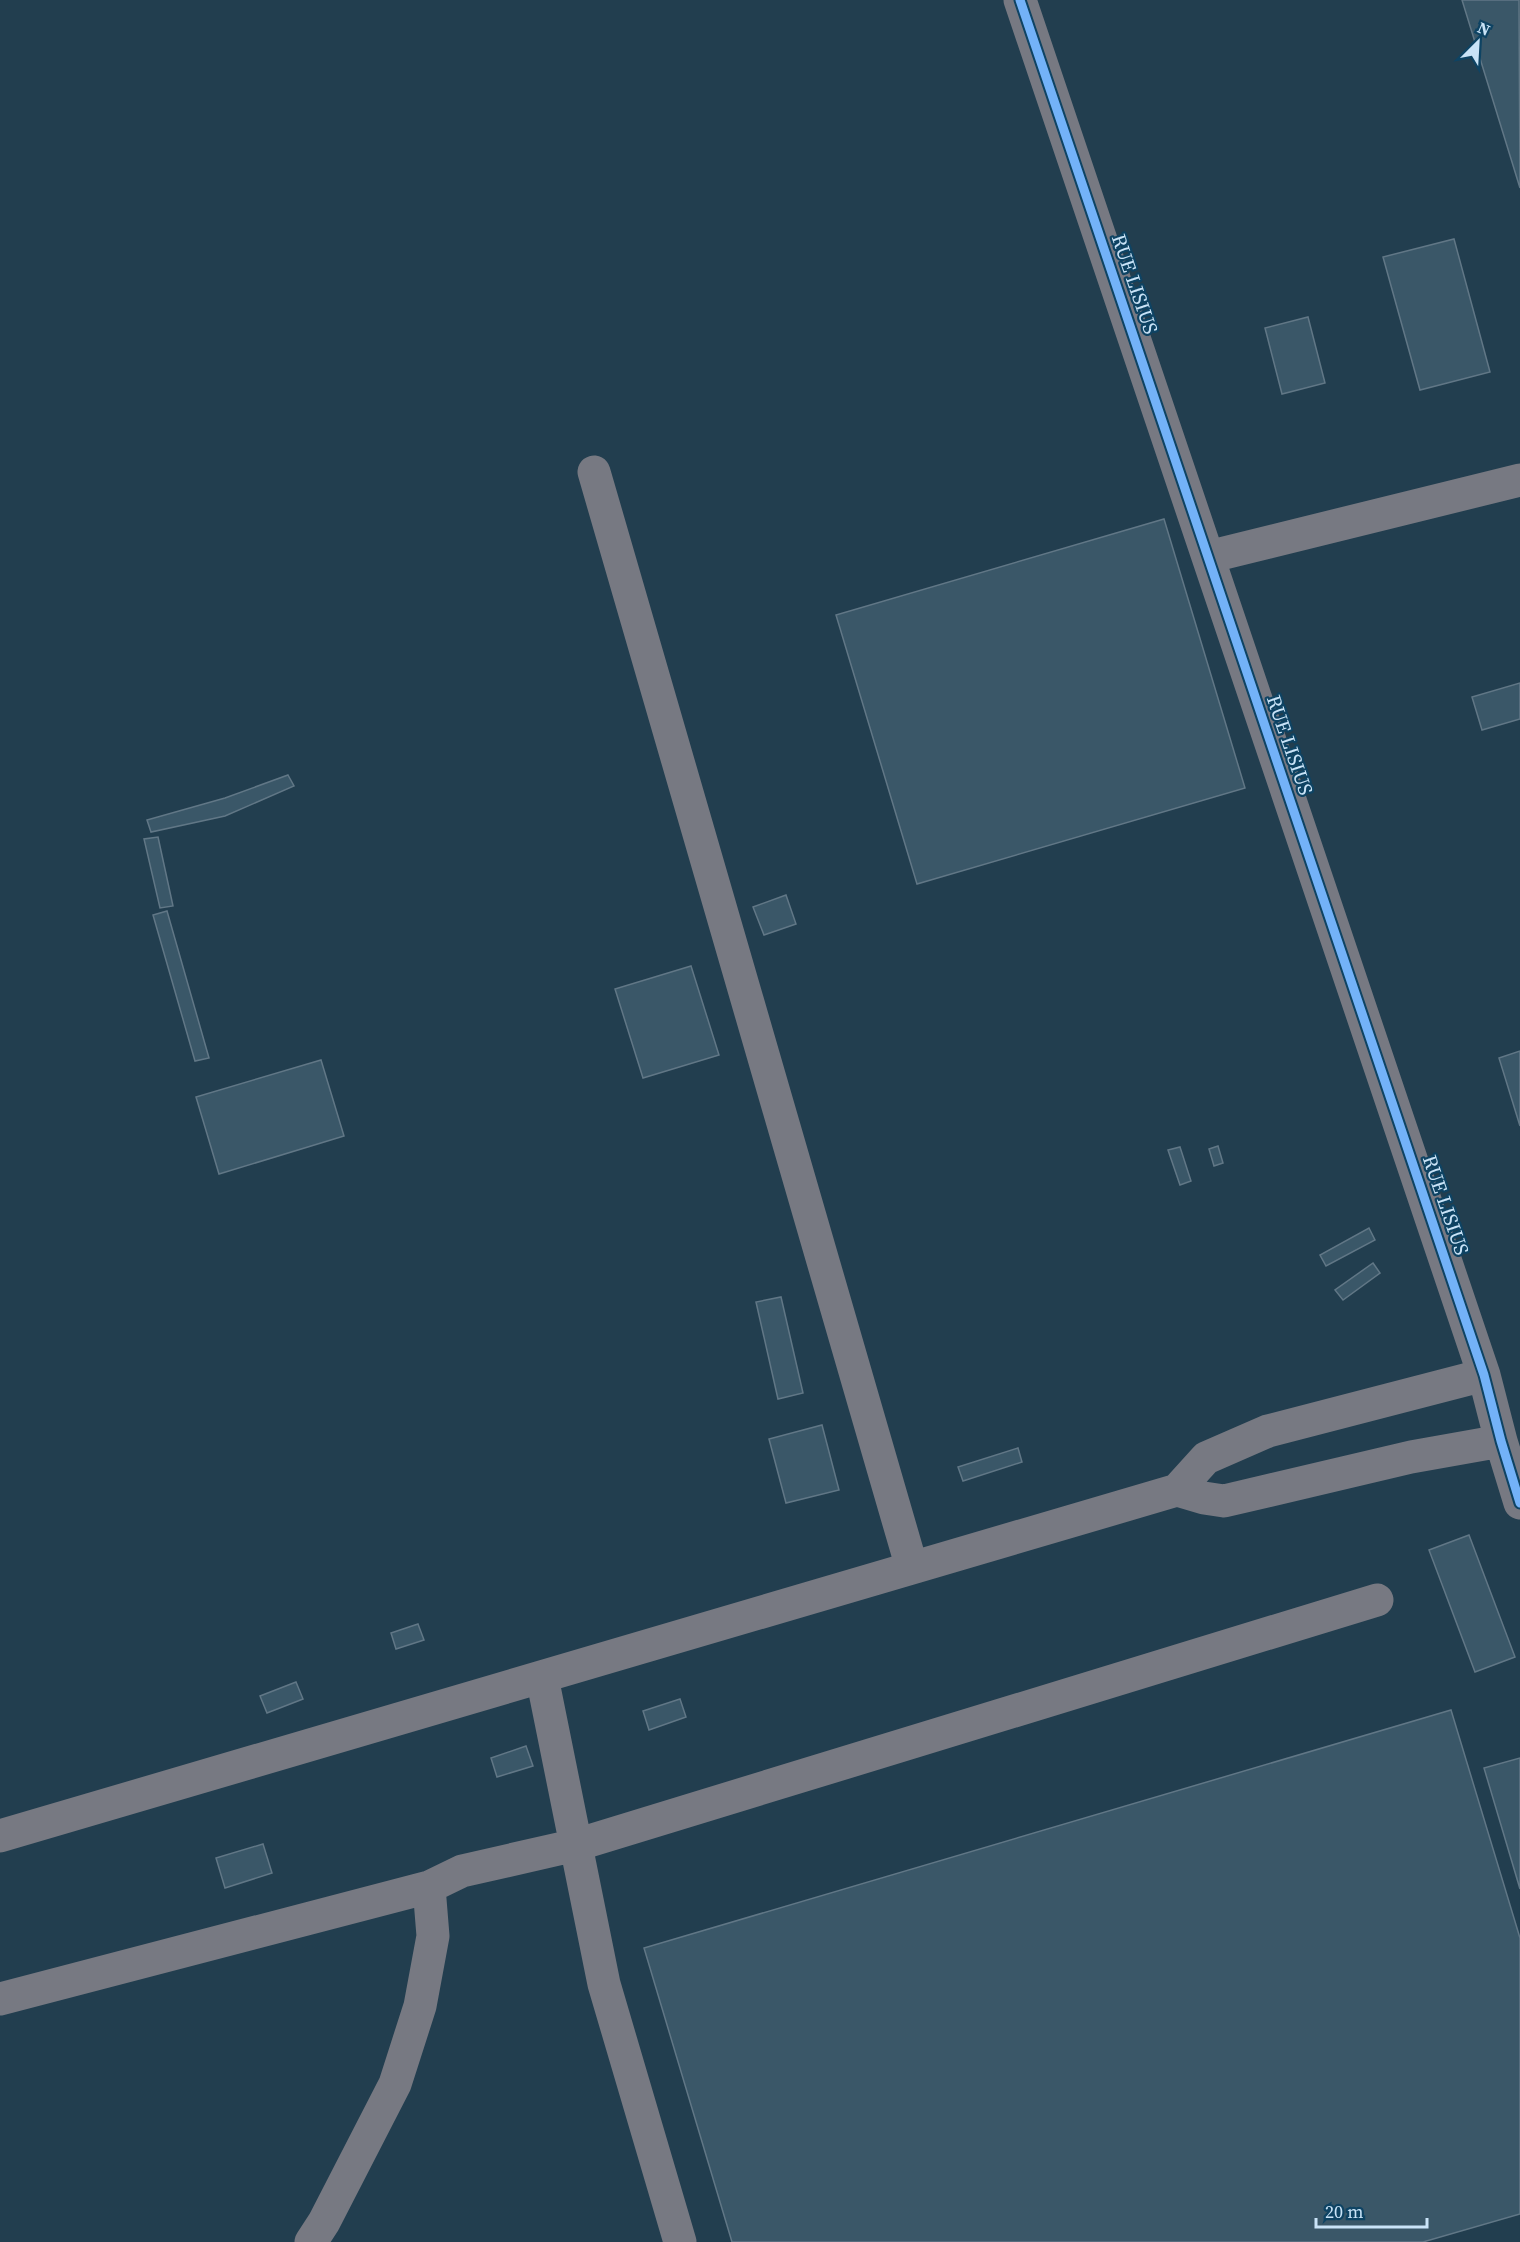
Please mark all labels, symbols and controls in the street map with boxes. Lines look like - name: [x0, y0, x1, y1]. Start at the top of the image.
- north arrow: [1448, 12, 1508, 72]
- text: N: [1474, 16, 1494, 41]
- street label: RUE LISIUS: [1105, 230, 1165, 338]
- street label: RUE LISIUS: [1260, 691, 1320, 799]
- street label: RUE LISIUS: [1416, 1151, 1476, 1259]
- scale bar: [1316, 2191, 1427, 2229]
- text: 20 m: [1325, 2199, 1363, 2224]

